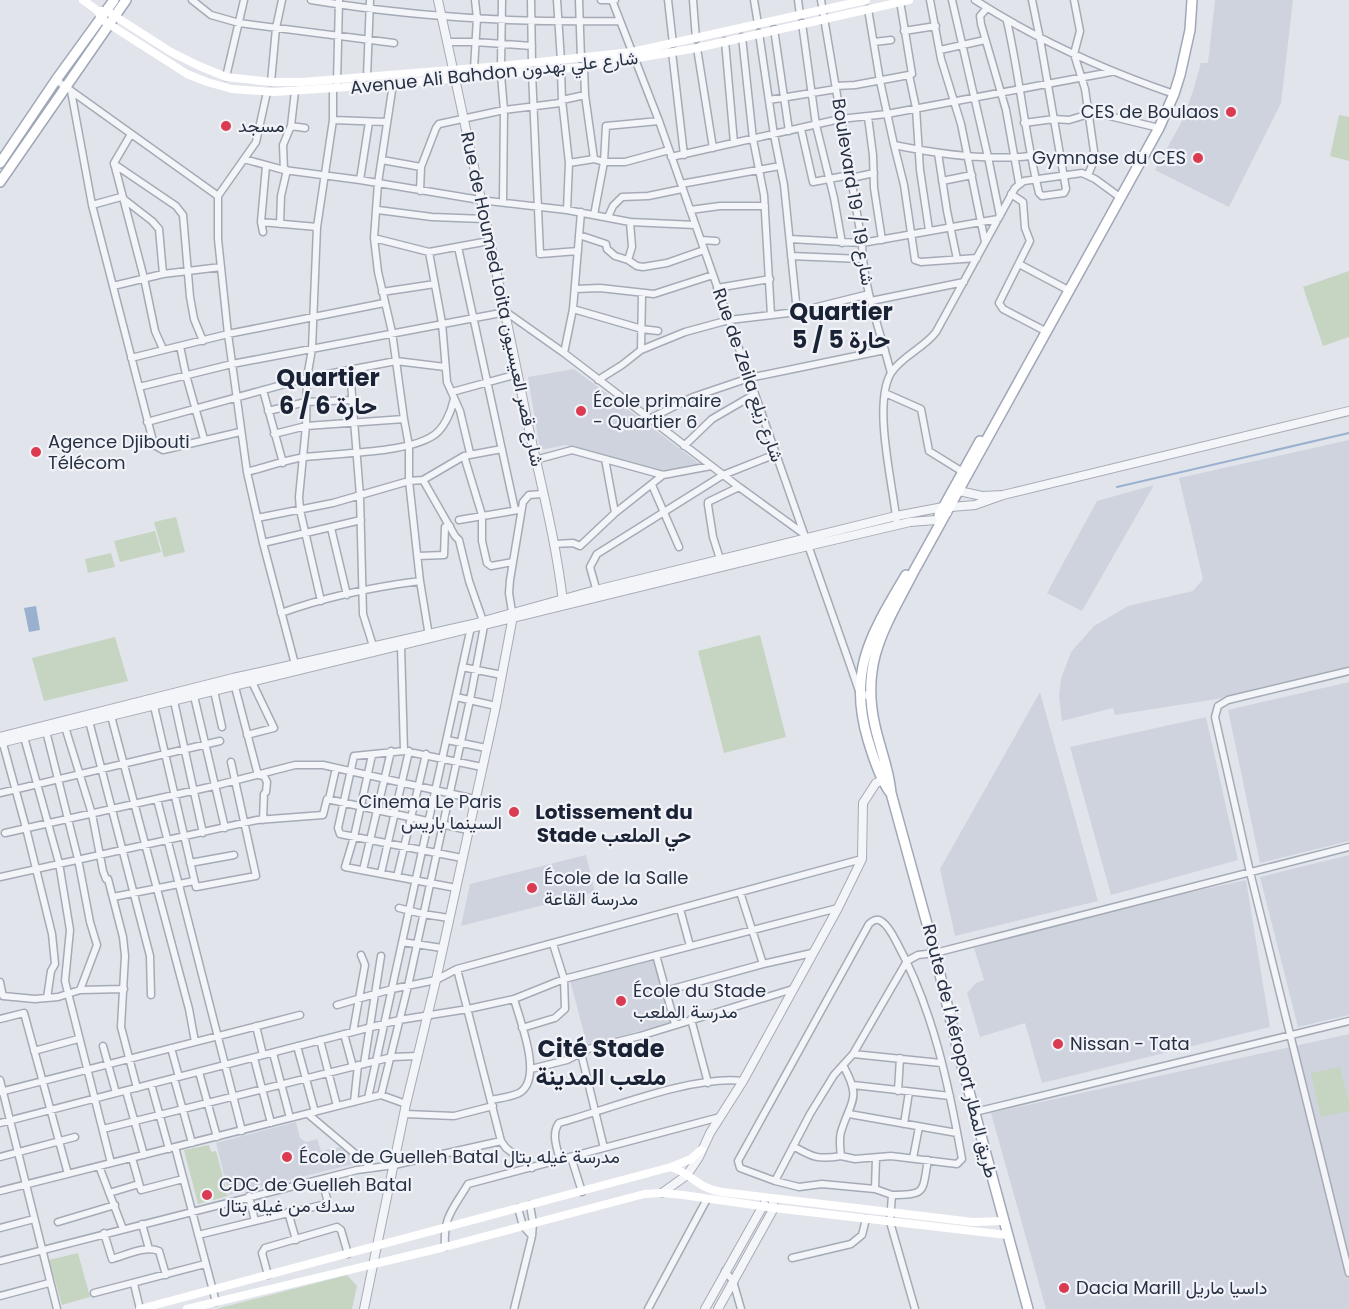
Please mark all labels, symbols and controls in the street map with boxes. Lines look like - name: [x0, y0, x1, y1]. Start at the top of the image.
- street label: Avenue Ali Bahdon شارع علي بهدون: [349, 45, 640, 103]
- street label: Boulevard 19 / شارع 19: [826, 97, 881, 287]
- place label: CES de Boulaos: [1081, 99, 1219, 124]
- marker: CES de Boulaos: [1224, 105, 1238, 119]
- place label: مسجد: [238, 113, 285, 138]
- marker: مسجد: [219, 119, 233, 133]
- street label: Rue de Houmed Loita شارع قصر العيسيون: [455, 129, 550, 469]
- place label: Gymnase du CES: [1032, 145, 1186, 170]
- marker: Gymnase du CES: [1191, 151, 1205, 165]
- street label: Rue de Zeila شارع زيلع: [707, 284, 790, 465]
- district label: Quartier 5 / حارة 5: [789, 295, 893, 356]
- district label: Quartier 6 / حارة 6: [276, 361, 380, 422]
- place label: École primaire - Quartier 6: [593, 388, 721, 434]
- marker: École primaire - Quartier 6: [574, 404, 588, 418]
- place label: Agence Djibouti Télécom: [48, 429, 190, 475]
- marker: Agence Djibouti Télécom: [29, 445, 43, 459]
- place label: Cinema Le Paris السينما باريس: [359, 789, 502, 835]
- district label: Lotissement du Stade حي الملعب: [535, 798, 693, 852]
- marker: Cinema Le Paris السينما باريس: [507, 805, 521, 819]
- place label: École de la Salle مدرسة القاعة: [544, 865, 688, 911]
- marker: École de la Salle مدرسة القاعة: [525, 881, 539, 895]
- street label: Route de l'Aéroport طريق المطار: [917, 921, 1004, 1180]
- place label: École du Stade مدرسة الملعب: [633, 978, 766, 1024]
- marker: École du Stade مدرسة الملعب: [614, 994, 628, 1008]
- place label: Nissan - Tata: [1070, 1031, 1190, 1056]
- district label: Cité Stade ملعب المدينة: [536, 1032, 666, 1093]
- marker: Nissan - Tata: [1051, 1037, 1065, 1051]
- place label: École de Guelleh Batal مدرسة غيله بتال: [299, 1144, 620, 1169]
- marker: École de Guelleh Batal مدرسة غيله بتال: [280, 1150, 294, 1164]
- place label: CDC de Guelleh Batal سدك من غيله بتال: [219, 1172, 412, 1218]
- marker: CDC de Guelleh Batal سدك من غيله بتال: [200, 1188, 214, 1202]
- place label: Dacia Marill داسيا ماريل: [1076, 1275, 1267, 1300]
- marker: Dacia Marill داسيا ماريل: [1057, 1281, 1071, 1295]

